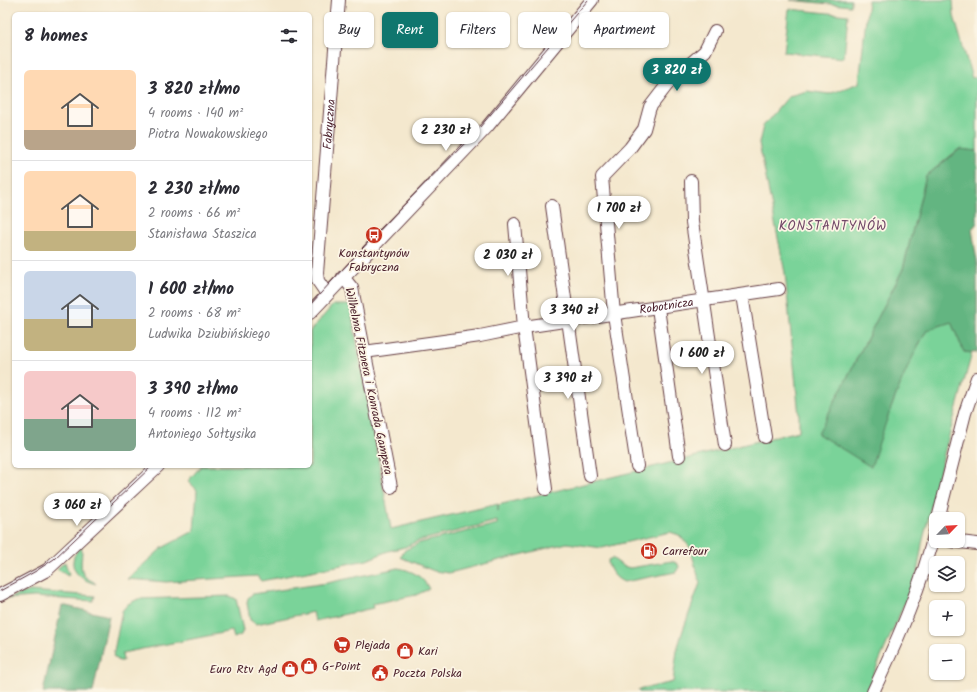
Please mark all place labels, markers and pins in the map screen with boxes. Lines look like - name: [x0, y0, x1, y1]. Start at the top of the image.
- pin: 3 820 zł: [636, 58, 718, 92]
- pin: 2 230 zł: [405, 118, 487, 152]
- pin: 1 700 zł: [578, 196, 660, 230]
- bus stop icon: Konstantynów Fabryczna: [364, 225, 384, 245]
- pin: 2 030 zł: [467, 243, 549, 277]
- place label: Konstantynów Fabryczna: [339, 244, 410, 277]
- pin: 3 340 zł: [533, 298, 615, 332]
- pin: 1 600 zł: [661, 341, 743, 375]
- pin: 3 390 zł: [527, 366, 609, 400]
- pin: 3 060 zł: [36, 493, 118, 527]
- fuel station icon: Carrefour: [639, 541, 659, 561]
- place label: Carrefour: [662, 542, 709, 561]
- supermarket icon: Plejada: [332, 635, 352, 655]
- place label: Plejada: [355, 636, 391, 655]
- shop icon: Kari: [395, 641, 415, 661]
- place label: Kari: [418, 642, 439, 661]
- shop icon: G-Point: [299, 656, 319, 676]
- place label: G-Point: [322, 657, 361, 676]
- shop icon: Euro Rtv Agd: [280, 659, 300, 679]
- place label: Euro Rtv Agd: [209, 660, 278, 679]
- public building icon: Poczta Polska: [370, 663, 390, 683]
- place label: Poczta Polska: [393, 664, 462, 683]

